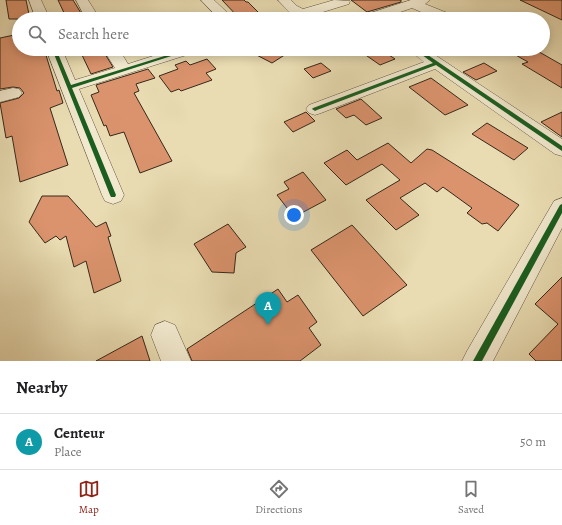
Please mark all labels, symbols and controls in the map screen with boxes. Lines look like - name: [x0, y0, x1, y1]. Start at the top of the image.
- search box: [12, 12, 550, 56]
- icon: search: [26, 23, 48, 45]
- text: Search here: [58, 24, 129, 44]
- your location: [284, 205, 304, 225]
- pin: A: [255, 292, 281, 325]
- text: Nearby: [16, 376, 67, 399]
- text: Centeur: [54, 423, 105, 443]
- text: A: [25, 433, 33, 450]
- text: 50 m: [520, 433, 546, 450]
- text: Place: [54, 443, 82, 460]
- tab: Map: [78, 478, 100, 517]
- tab: Directions: [255, 478, 303, 517]
- tab: Saved: [458, 478, 484, 517]

